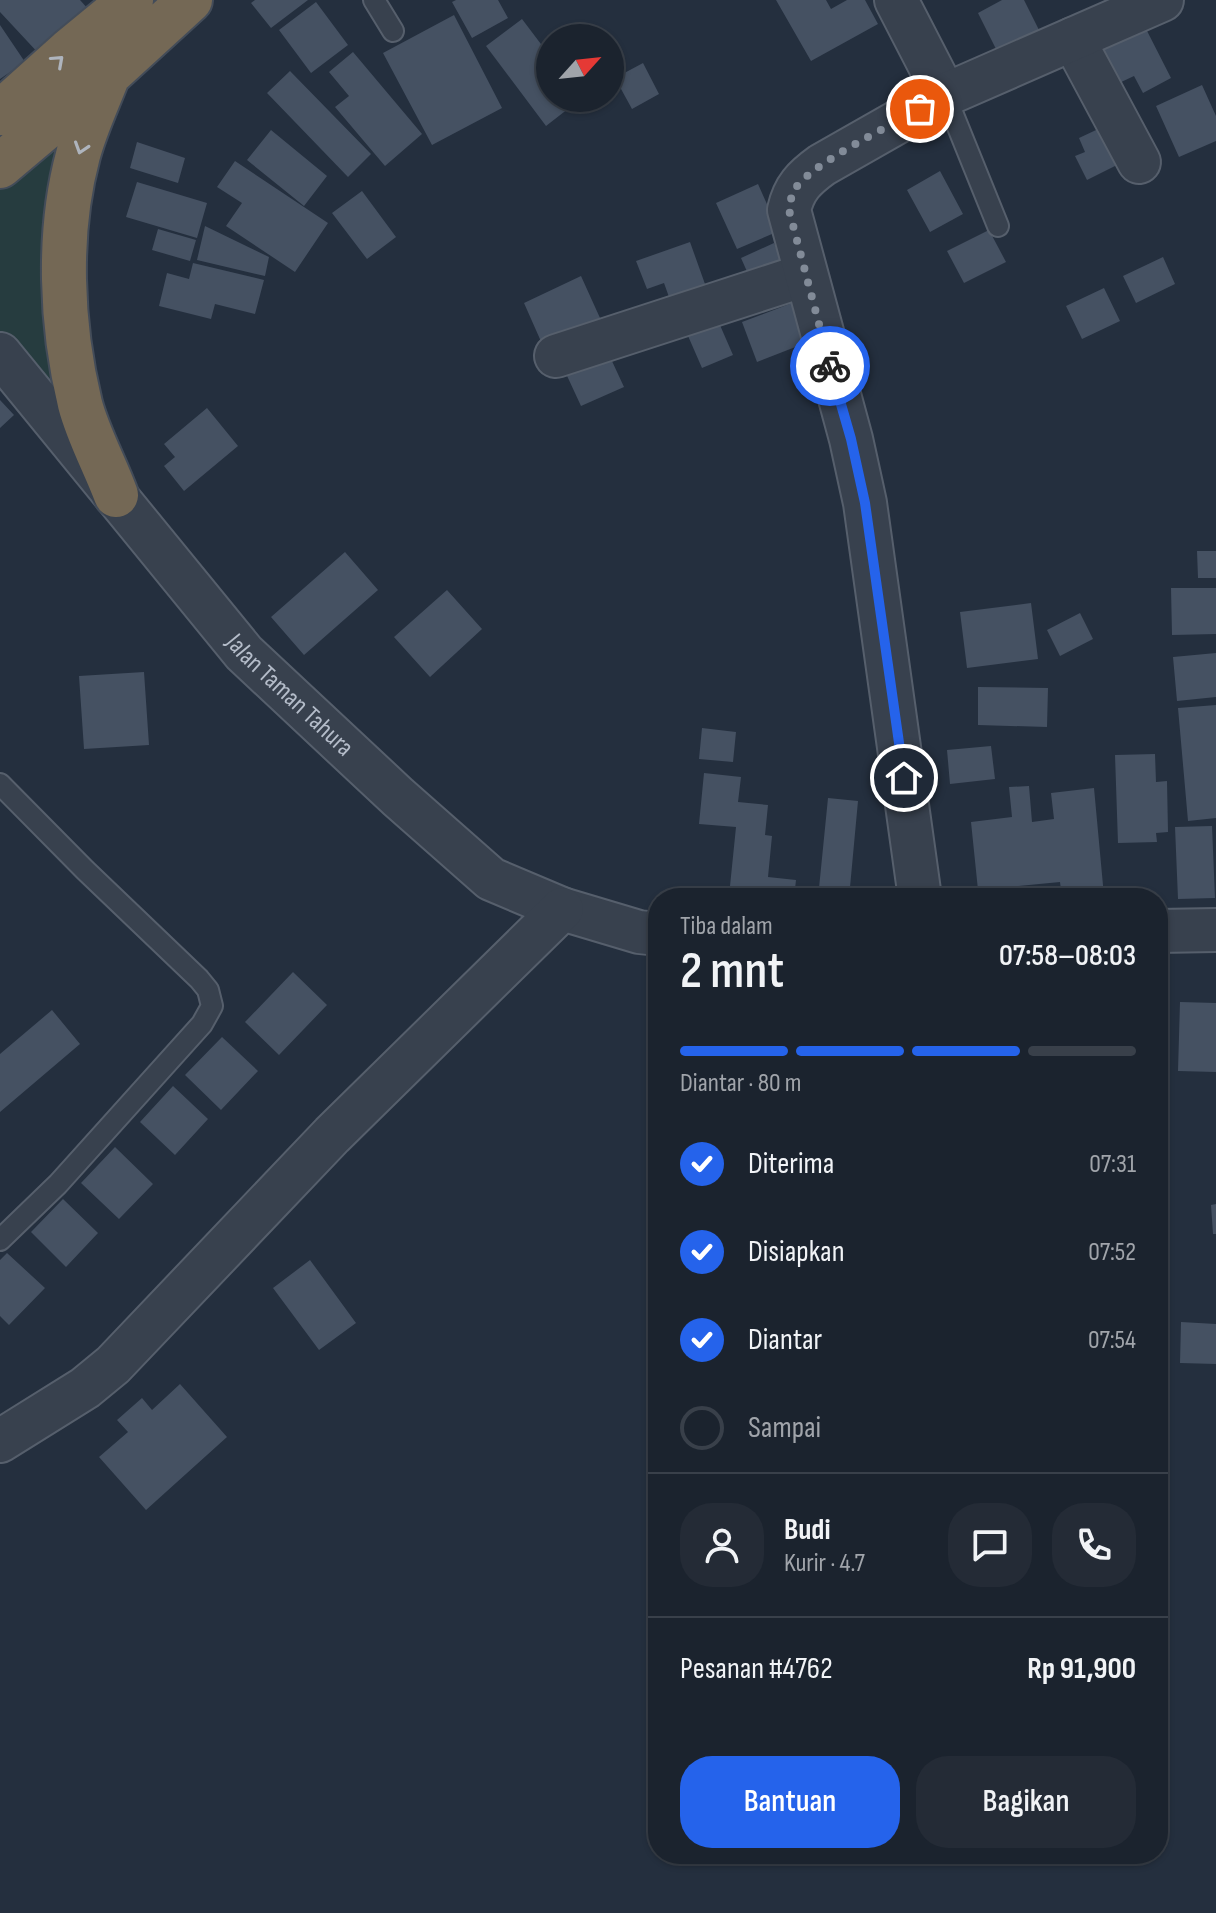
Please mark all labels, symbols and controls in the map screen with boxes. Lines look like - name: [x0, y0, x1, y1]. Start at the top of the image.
- north arrow: [536, 24, 624, 112]
- map controls: [536, 24, 624, 112]
- one-way arrow: [49, 55, 63, 70]
- pin: [886, 75, 954, 143]
- icon: bag: [898, 87, 942, 131]
- one-way arrow: [74, 141, 90, 154]
- courier: [790, 326, 870, 406]
- icon: bike: [808, 344, 852, 388]
- street label: Jalan Taman Tahura: [219, 627, 360, 763]
- pin: [870, 744, 938, 812]
- icon: home: [882, 756, 926, 800]
- text: Tiba dalam: [680, 911, 773, 942]
- text: 07:58–08:03: [999, 938, 1136, 974]
- text: 2 mnt: [680, 940, 784, 1003]
- text: Diantar · 80 m: [680, 1068, 801, 1099]
- icon: check: [680, 1142, 724, 1186]
- text: Diterima: [748, 1146, 834, 1182]
- text: 07:31: [1089, 1149, 1136, 1180]
- icon: check: [680, 1230, 724, 1274]
- text: Disiapkan: [748, 1234, 845, 1270]
- text: 07:52: [1088, 1237, 1136, 1268]
- icon: check: [680, 1318, 724, 1362]
- text: Diantar: [748, 1322, 822, 1358]
- text: 07:54: [1088, 1325, 1136, 1356]
- text: Sampai: [748, 1410, 821, 1446]
- button: person: [680, 1503, 764, 1587]
- button: chat: [948, 1503, 1032, 1587]
- button: phone: [1052, 1503, 1136, 1587]
- text: Budi: [784, 1512, 831, 1548]
- text: Kurir · 4.7: [784, 1548, 865, 1579]
- text: Pesanan #4762: [680, 1651, 833, 1687]
- text: Rp 91,900: [1027, 1651, 1136, 1687]
- button: Bantuan: [680, 1756, 900, 1848]
- button: Bagikan: [916, 1756, 1136, 1848]

